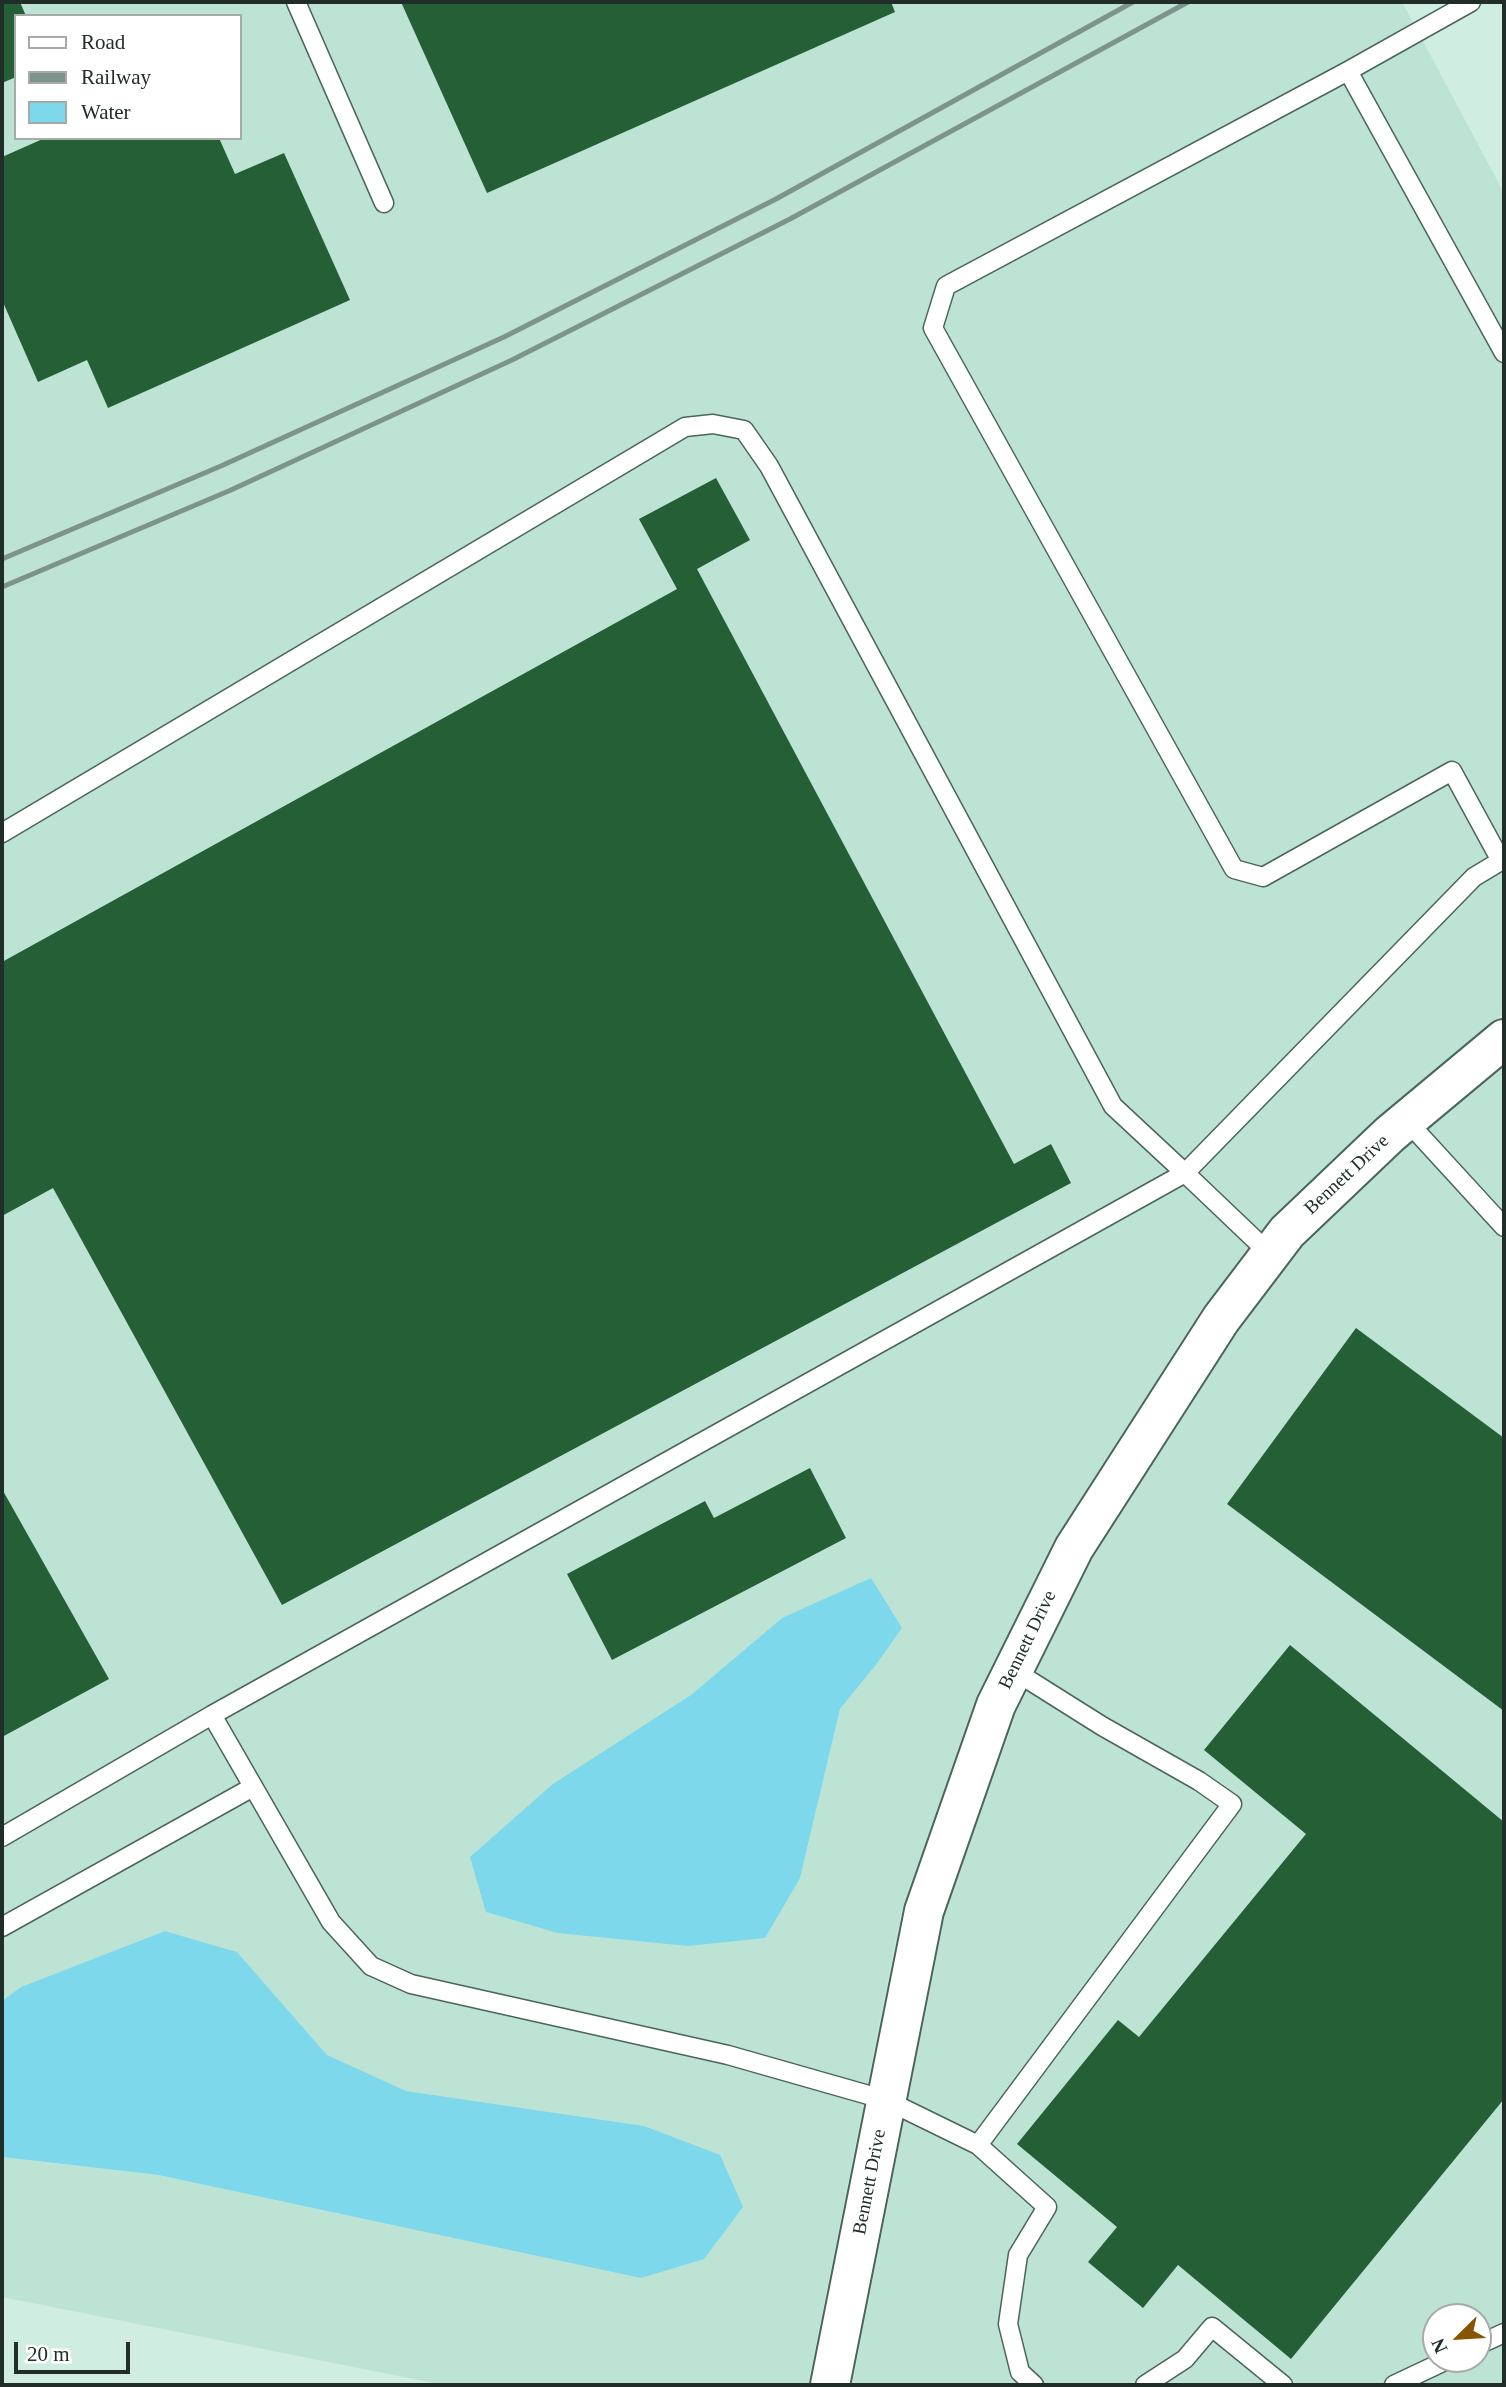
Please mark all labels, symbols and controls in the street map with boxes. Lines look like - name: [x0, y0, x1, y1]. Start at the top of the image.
- legend: [14, 14, 242, 140]
- text: Road: [81, 30, 125, 54]
- text: Railway: [81, 65, 151, 89]
- text: Water: [81, 100, 131, 124]
- street label: Bennett Drive: [1300, 1130, 1394, 1220]
- street label: Bennett Drive: [994, 1587, 1062, 1693]
- street label: Bennett Drive: [849, 2127, 891, 2237]
- north arrow: [1422, 2303, 1492, 2373]
- scale bar: [18, 2328, 133, 2372]
- text: N: [1427, 2335, 1452, 2356]
- text: 20 m: [27, 2342, 70, 2366]

